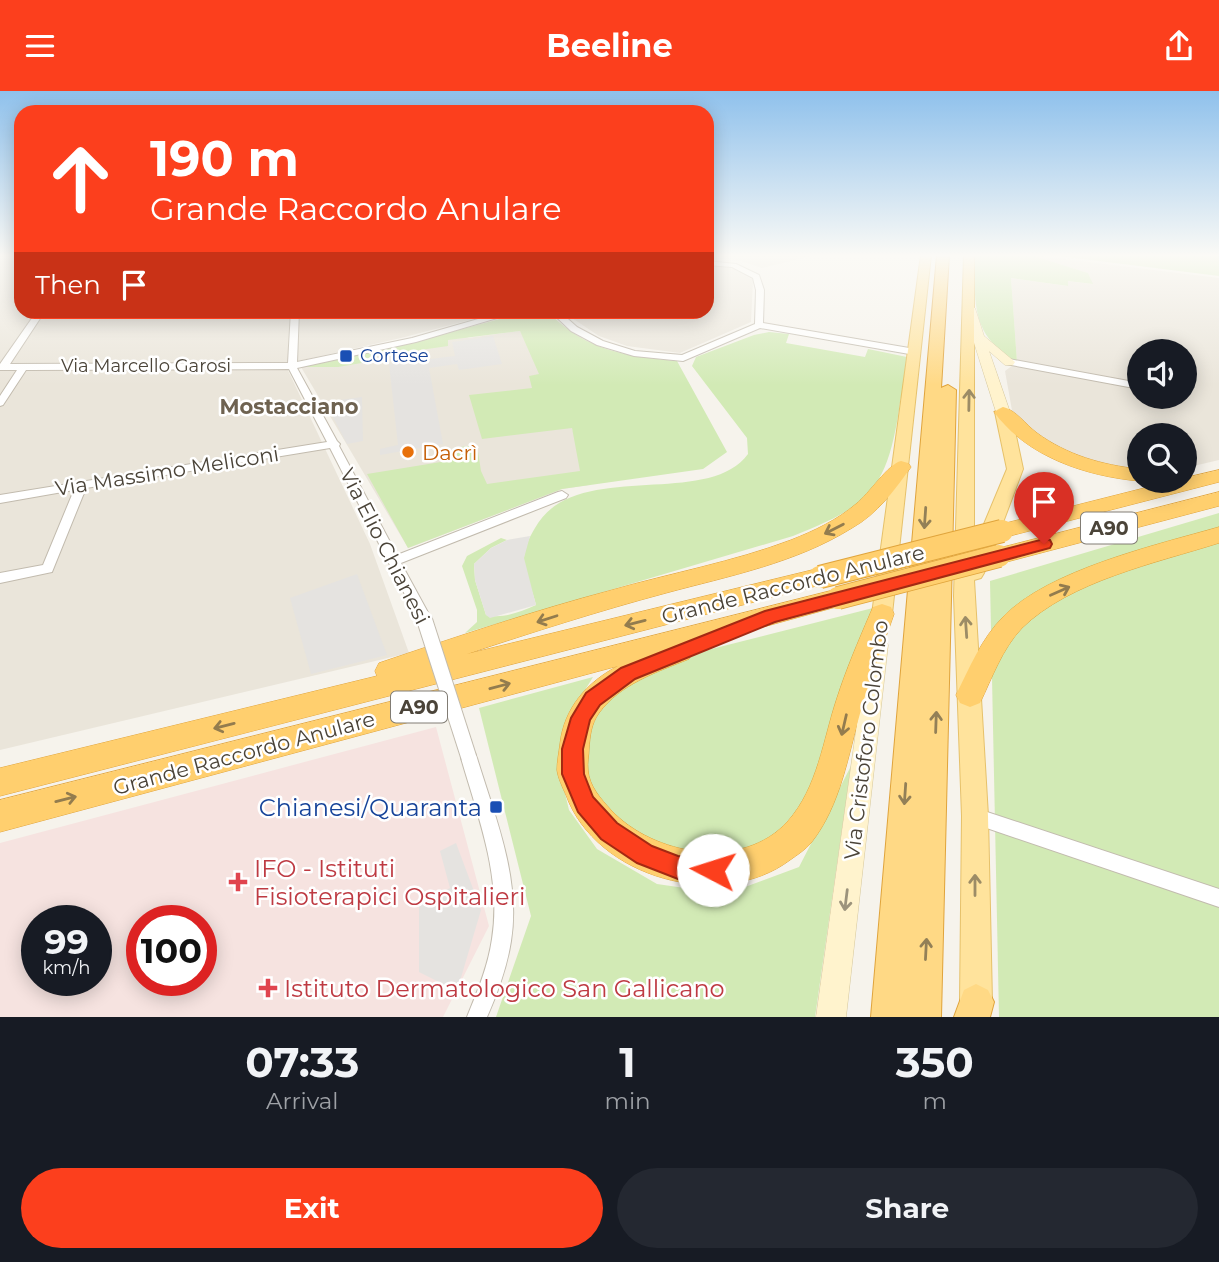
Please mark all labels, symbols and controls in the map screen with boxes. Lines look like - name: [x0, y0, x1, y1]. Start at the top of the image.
- text: Beeline: [546, 26, 673, 65]
- icon: menu: [21, 27, 59, 65]
- icon: share: [1160, 27, 1198, 65]
- text: 190 m: [150, 129, 299, 188]
- icon: ahead: [35, 133, 126, 224]
- text: Grande Raccordo Anulare: [150, 189, 561, 228]
- icon: arrive: [115, 266, 153, 304]
- text: Then: [35, 269, 101, 301]
- map controls: [1127, 339, 1197, 493]
- button: sound: [1127, 339, 1197, 409]
- place label: Cortese: [360, 345, 429, 367]
- marker: Cortese: [338, 348, 354, 364]
- street label: Via Marcello Garosi: [61, 355, 231, 377]
- one-way arrow: [962, 389, 975, 412]
- district label: Mostacciano: [220, 394, 359, 419]
- button: search: [1127, 423, 1197, 493]
- place label: Dacrì: [422, 440, 477, 465]
- street label: Via Massimo Meliconi: [53, 441, 281, 501]
- marker: Dacrì: [400, 444, 416, 460]
- street label: Via Elio Chianesi: [335, 464, 435, 628]
- pin: [1014, 472, 1074, 544]
- icon: arrive: [1025, 483, 1063, 521]
- one-way arrow: [918, 507, 931, 530]
- road number: A90: [1081, 513, 1137, 543]
- one-way arrow: [824, 523, 845, 537]
- street label: Grande Raccordo Anulare: [659, 539, 927, 629]
- one-way arrow: [1048, 584, 1070, 597]
- one-way arrow: [536, 613, 558, 626]
- one-way arrow: [624, 617, 647, 630]
- one-way arrow: [959, 617, 972, 639]
- street label: Via Cristoforo Colombo: [839, 619, 893, 861]
- one-way arrow: [488, 679, 510, 692]
- road number: A90: [391, 691, 447, 723]
- street label: Grande Raccordo Anulare: [110, 706, 378, 800]
- one-way arrow: [930, 710, 943, 733]
- one-way arrow: [837, 713, 850, 736]
- one-way arrow: [214, 720, 236, 733]
- one-way arrow: [898, 783, 911, 805]
- one-way arrow: [54, 792, 77, 805]
- place label: Chianesi/Quaranta: [259, 793, 482, 822]
- marker: Chianesi/Quaranta: [488, 799, 504, 815]
- position arrow: [676, 833, 750, 907]
- place label: IFO - Istituti Fisioterapici Ospitalieri: [254, 854, 525, 911]
- marker: IFO - Istituti Fisioterapici Ospitalieri: [228, 872, 248, 892]
- one-way arrow: [968, 874, 982, 897]
- one-way arrow: [839, 889, 852, 911]
- speed limit sign: 100: [126, 905, 217, 996]
- text: 99: [44, 920, 89, 963]
- one-way arrow: [920, 938, 933, 961]
- text: km/h: [42, 957, 91, 979]
- place label: Istituto Dermatologico San Gallicano: [284, 974, 725, 1003]
- marker: Istituto Dermatologico San Gallicano: [258, 978, 278, 998]
- text: 07:33: [245, 1036, 359, 1088]
- text: 1: [619, 1036, 636, 1088]
- text: 350: [896, 1036, 974, 1088]
- text: Arrival: [266, 1087, 339, 1115]
- text: min: [605, 1087, 651, 1115]
- text: m: [923, 1087, 947, 1115]
- button: Exit: [21, 1168, 603, 1248]
- button: Share: [617, 1168, 1198, 1248]

